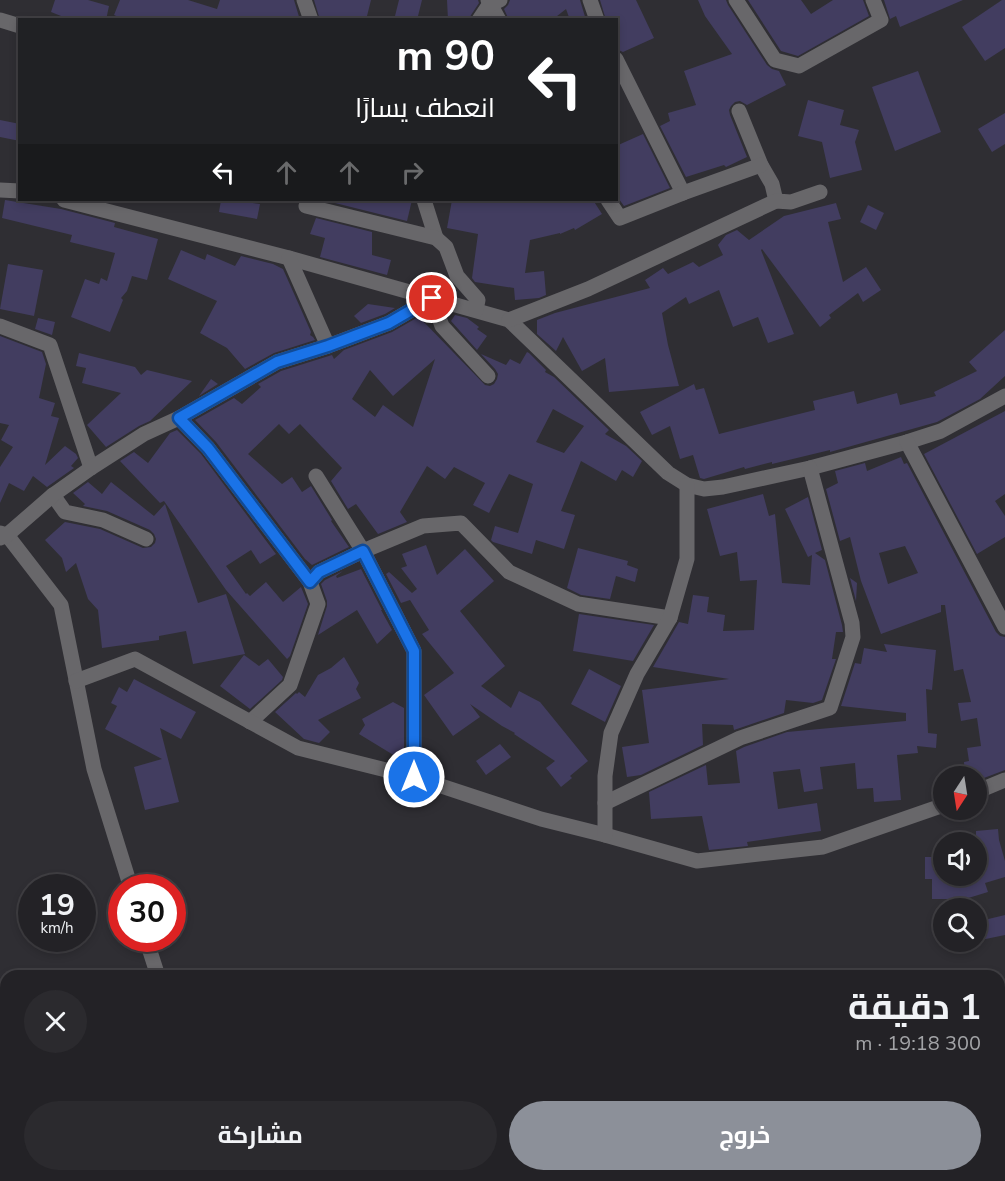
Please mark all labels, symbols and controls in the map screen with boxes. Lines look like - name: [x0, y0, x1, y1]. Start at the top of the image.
- text: 90 m: [396, 28, 495, 85]
- icon: left: [516, 42, 594, 120]
- text: انعطف يسارًا: [355, 90, 495, 127]
- icon: left: [207, 156, 240, 189]
- icon: ahead: [270, 156, 303, 189]
- icon: ahead: [333, 156, 366, 189]
- icon: right: [396, 156, 429, 189]
- pin: [406, 272, 457, 323]
- icon: arrive: [415, 281, 448, 314]
- position arrow: [382, 745, 446, 809]
- north arrow: [933, 766, 987, 820]
- map controls: [933, 766, 987, 952]
- button: sound: [933, 832, 987, 886]
- speed limit sign: 30: [108, 874, 186, 952]
- text: 19: [39, 885, 75, 926]
- button: search: [933, 898, 987, 952]
- text: km/h: [40, 918, 74, 938]
- text: 1 دقيقة: [848, 983, 981, 1032]
- button: close: [24, 990, 87, 1053]
- text: 300 m · 19:18: [855, 1030, 981, 1057]
- button: مشاركة: [24, 1101, 497, 1170]
- button: خروج: [509, 1101, 981, 1170]

